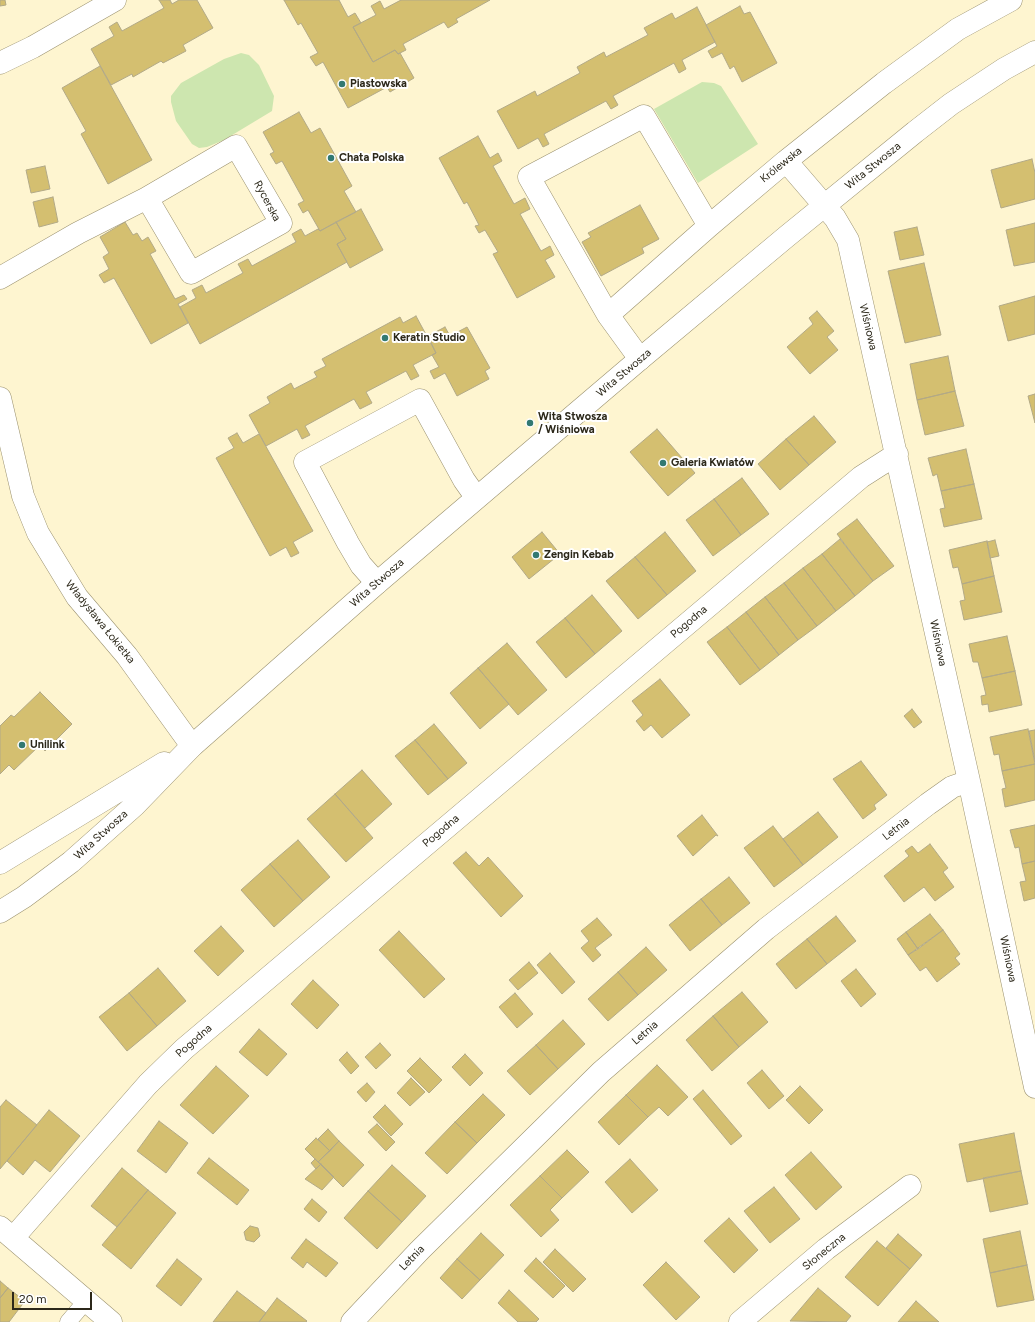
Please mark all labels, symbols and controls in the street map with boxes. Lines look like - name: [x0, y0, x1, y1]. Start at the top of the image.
- place label: Piastowska: [350, 77, 407, 91]
- marker: Piastowska: [337, 79, 347, 89]
- street label: Wita Stwosza: [843, 140, 903, 192]
- street label: Królewska: [758, 144, 804, 186]
- place label: Chata Polska: [339, 151, 404, 165]
- marker: Chata Polska: [326, 153, 336, 163]
- street label: Rycerska: [251, 178, 283, 224]
- street label: Wiśniowa: [856, 302, 880, 352]
- place label: Keratin Studio: [393, 331, 465, 345]
- marker: Keratin Studio: [380, 333, 390, 343]
- street label: Wita Stwosza: [594, 346, 654, 400]
- place label: Wita Stwosza / Wiśniowa: [538, 410, 607, 436]
- marker: Wita Stwosza / Wiśniowa: [525, 418, 535, 428]
- place label: Galeria Kwiatów: [671, 456, 754, 470]
- marker: Galeria Kwiatów: [658, 458, 668, 468]
- place label: Zengin Kebab: [544, 548, 614, 562]
- marker: Zengin Kebab: [531, 550, 541, 560]
- street label: Wita Stwosza: [347, 556, 407, 610]
- street label: Władysława Łokietka: [62, 578, 138, 666]
- street label: Pogodna: [668, 603, 710, 641]
- street label: Wiśniowa: [927, 618, 949, 668]
- place label: Unilink: [30, 738, 65, 752]
- marker: Unilink: [17, 740, 27, 750]
- street label: Wita Stwosza: [72, 808, 130, 862]
- street label: Pogodna: [420, 812, 462, 850]
- street label: Letnia: [880, 815, 912, 843]
- street label: Wiśniowa: [997, 934, 1019, 984]
- street label: Letnia: [629, 1018, 661, 1048]
- street label: Pogodna: [173, 1022, 215, 1060]
- street label: Słoneczna: [800, 1231, 848, 1273]
- street label: Letnia: [397, 1243, 427, 1273]
- scale bar: [14, 1284, 94, 1310]
- text: 20 m: [19, 1292, 47, 1306]

